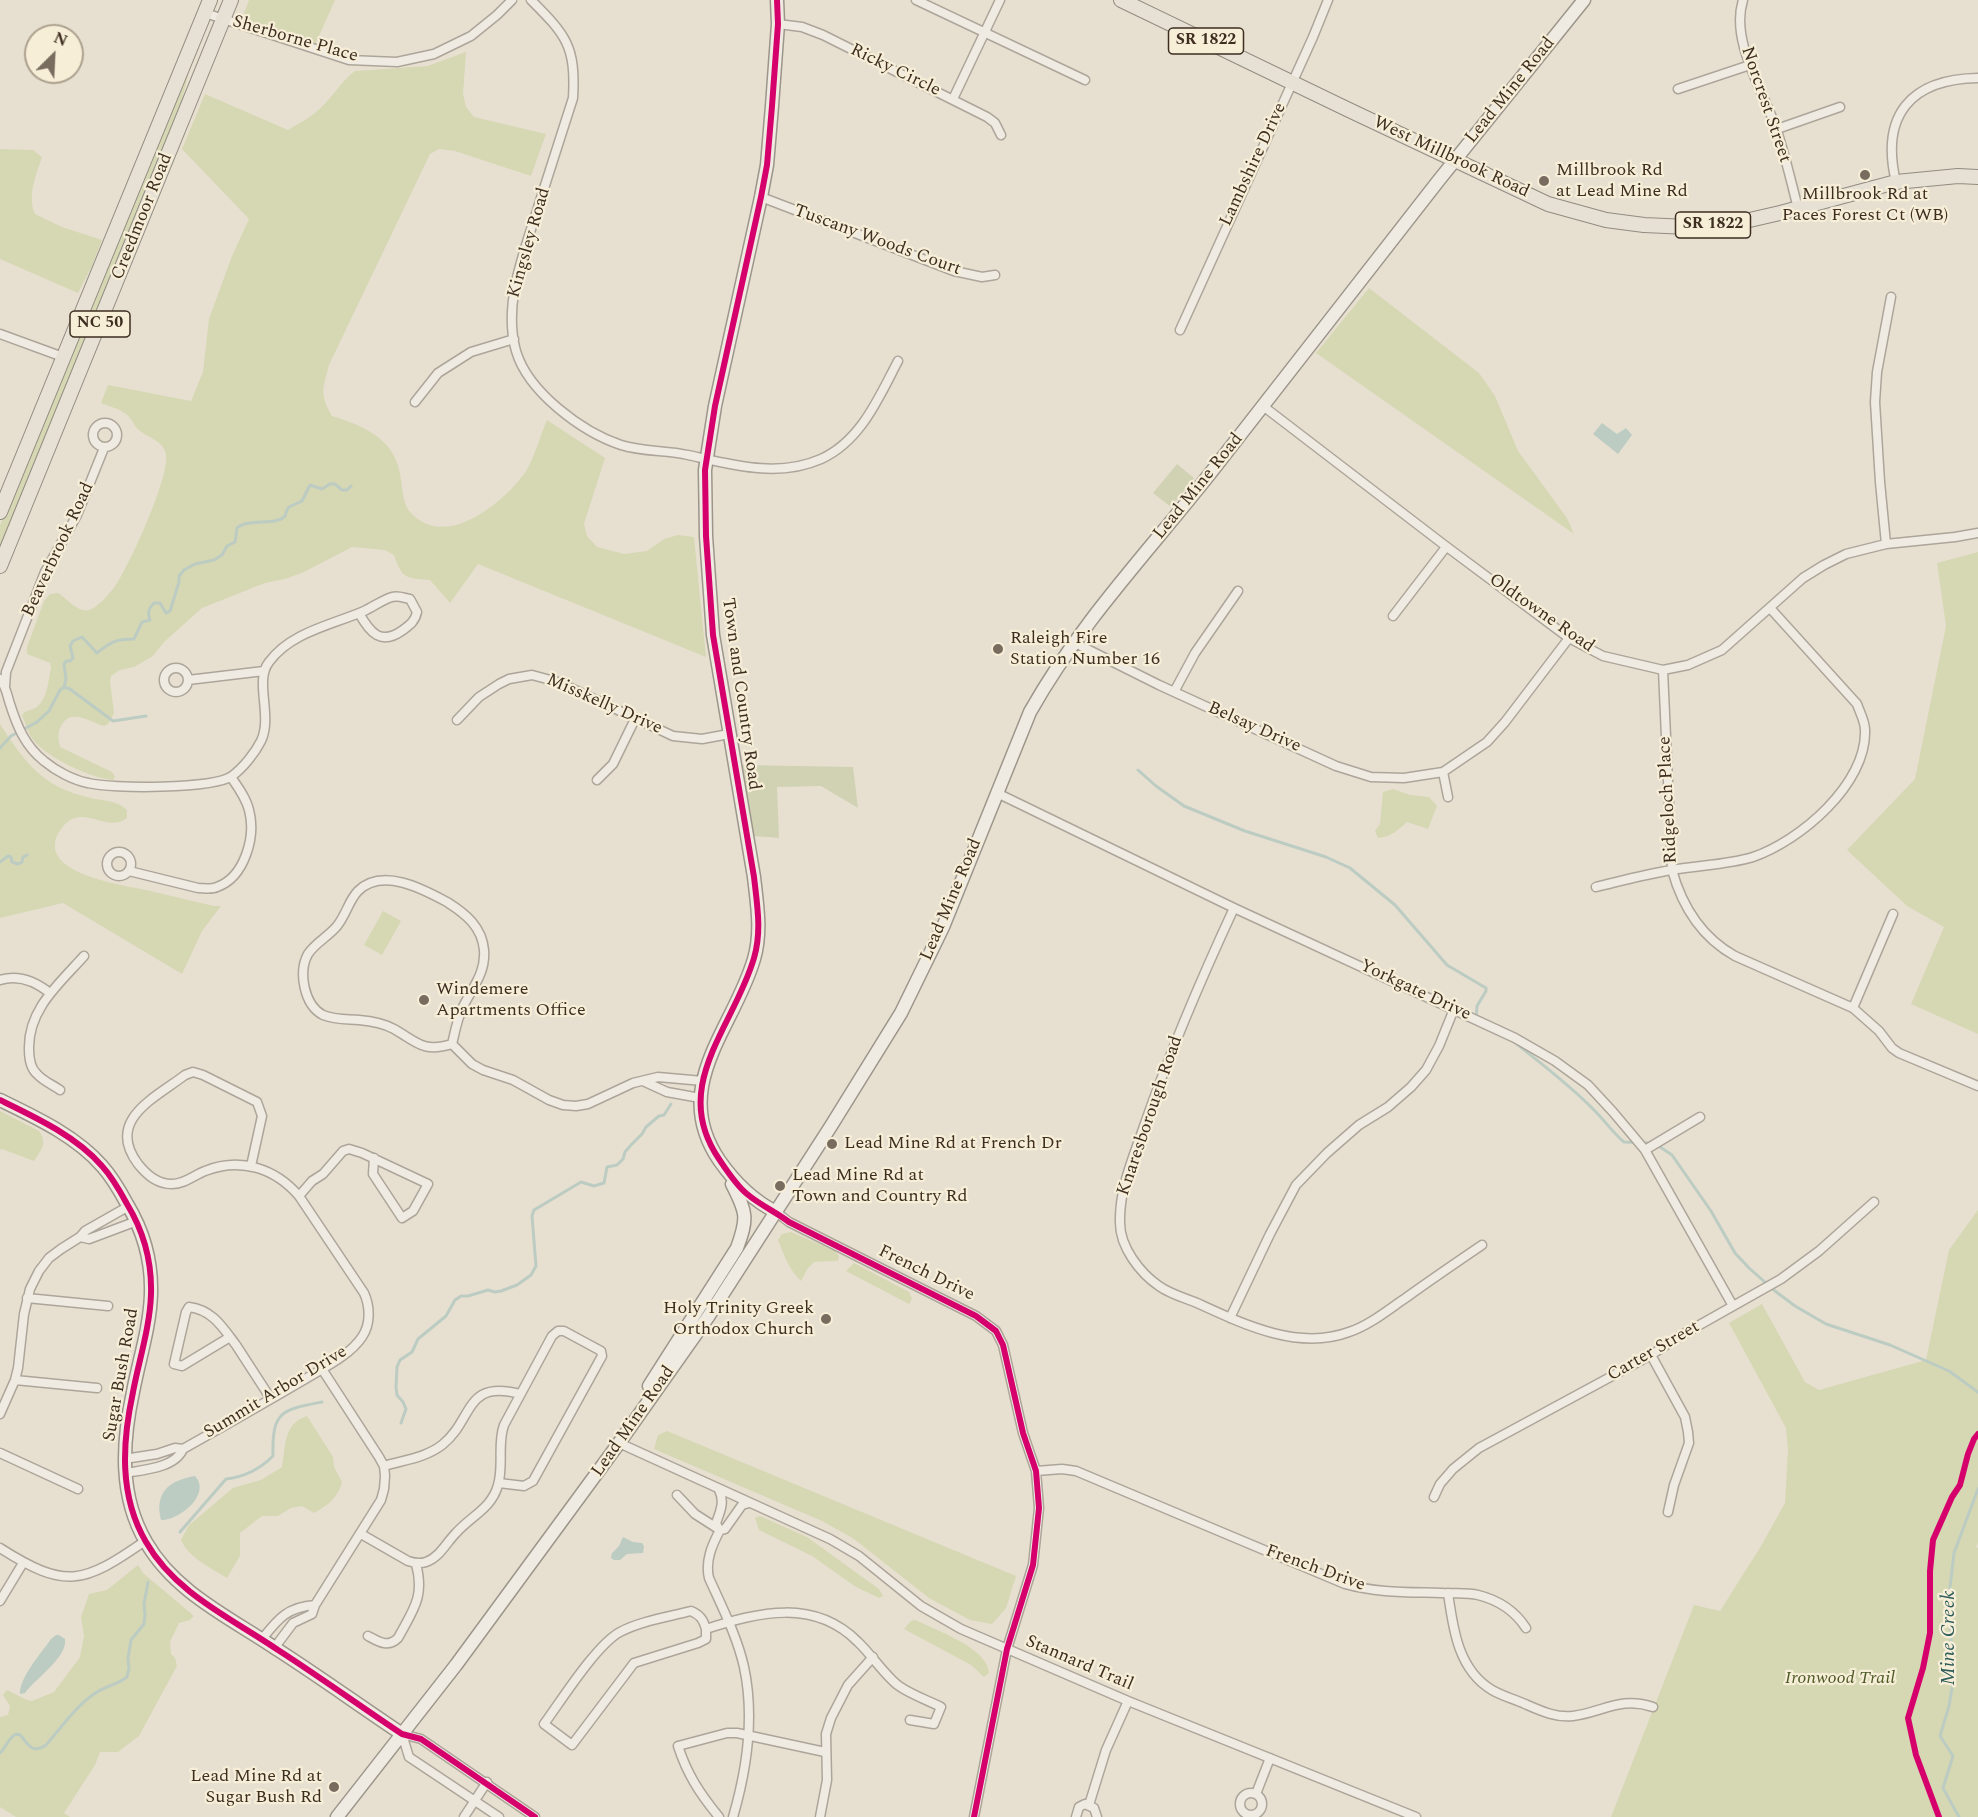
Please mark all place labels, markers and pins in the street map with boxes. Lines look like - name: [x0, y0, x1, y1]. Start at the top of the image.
- place label: Millbrook Rd at Lead Mine Rd: [1556, 160, 1688, 202]
- marker: Millbrook Rd at Paces Forest Ct (WB): [1858, 168, 1872, 182]
- marker: Millbrook Rd at Lead Mine Rd: [1537, 174, 1551, 188]
- place label: Millbrook Rd at Paces Forest Ct (WB): [1782, 184, 1948, 226]
- place label: Raleigh Fire Station Number 16: [1010, 628, 1160, 670]
- marker: Raleigh Fire Station Number 16: [991, 642, 1005, 656]
- place label: Windemere Apartments Office: [436, 979, 586, 1022]
- marker: Windemere Apartments Office: [417, 993, 431, 1007]
- place label: Lead Mine Rd at French Dr: [844, 1133, 1062, 1155]
- marker: Lead Mine Rd at French Dr: [825, 1137, 839, 1151]
- place label: Lead Mine Rd at Town and Country Rd: [792, 1165, 967, 1208]
- marker: Lead Mine Rd at Town and Country Rd: [773, 1179, 787, 1193]
- place label: Holy Trinity Greek Orthodox Church: [663, 1298, 814, 1340]
- marker: Holy Trinity Greek Orthodox Church: [819, 1312, 833, 1326]
- place label: Lead Mine Rd at Sugar Bush Rd: [190, 1766, 322, 1808]
- marker: Lead Mine Rd at Sugar Bush Rd: [327, 1780, 341, 1794]

